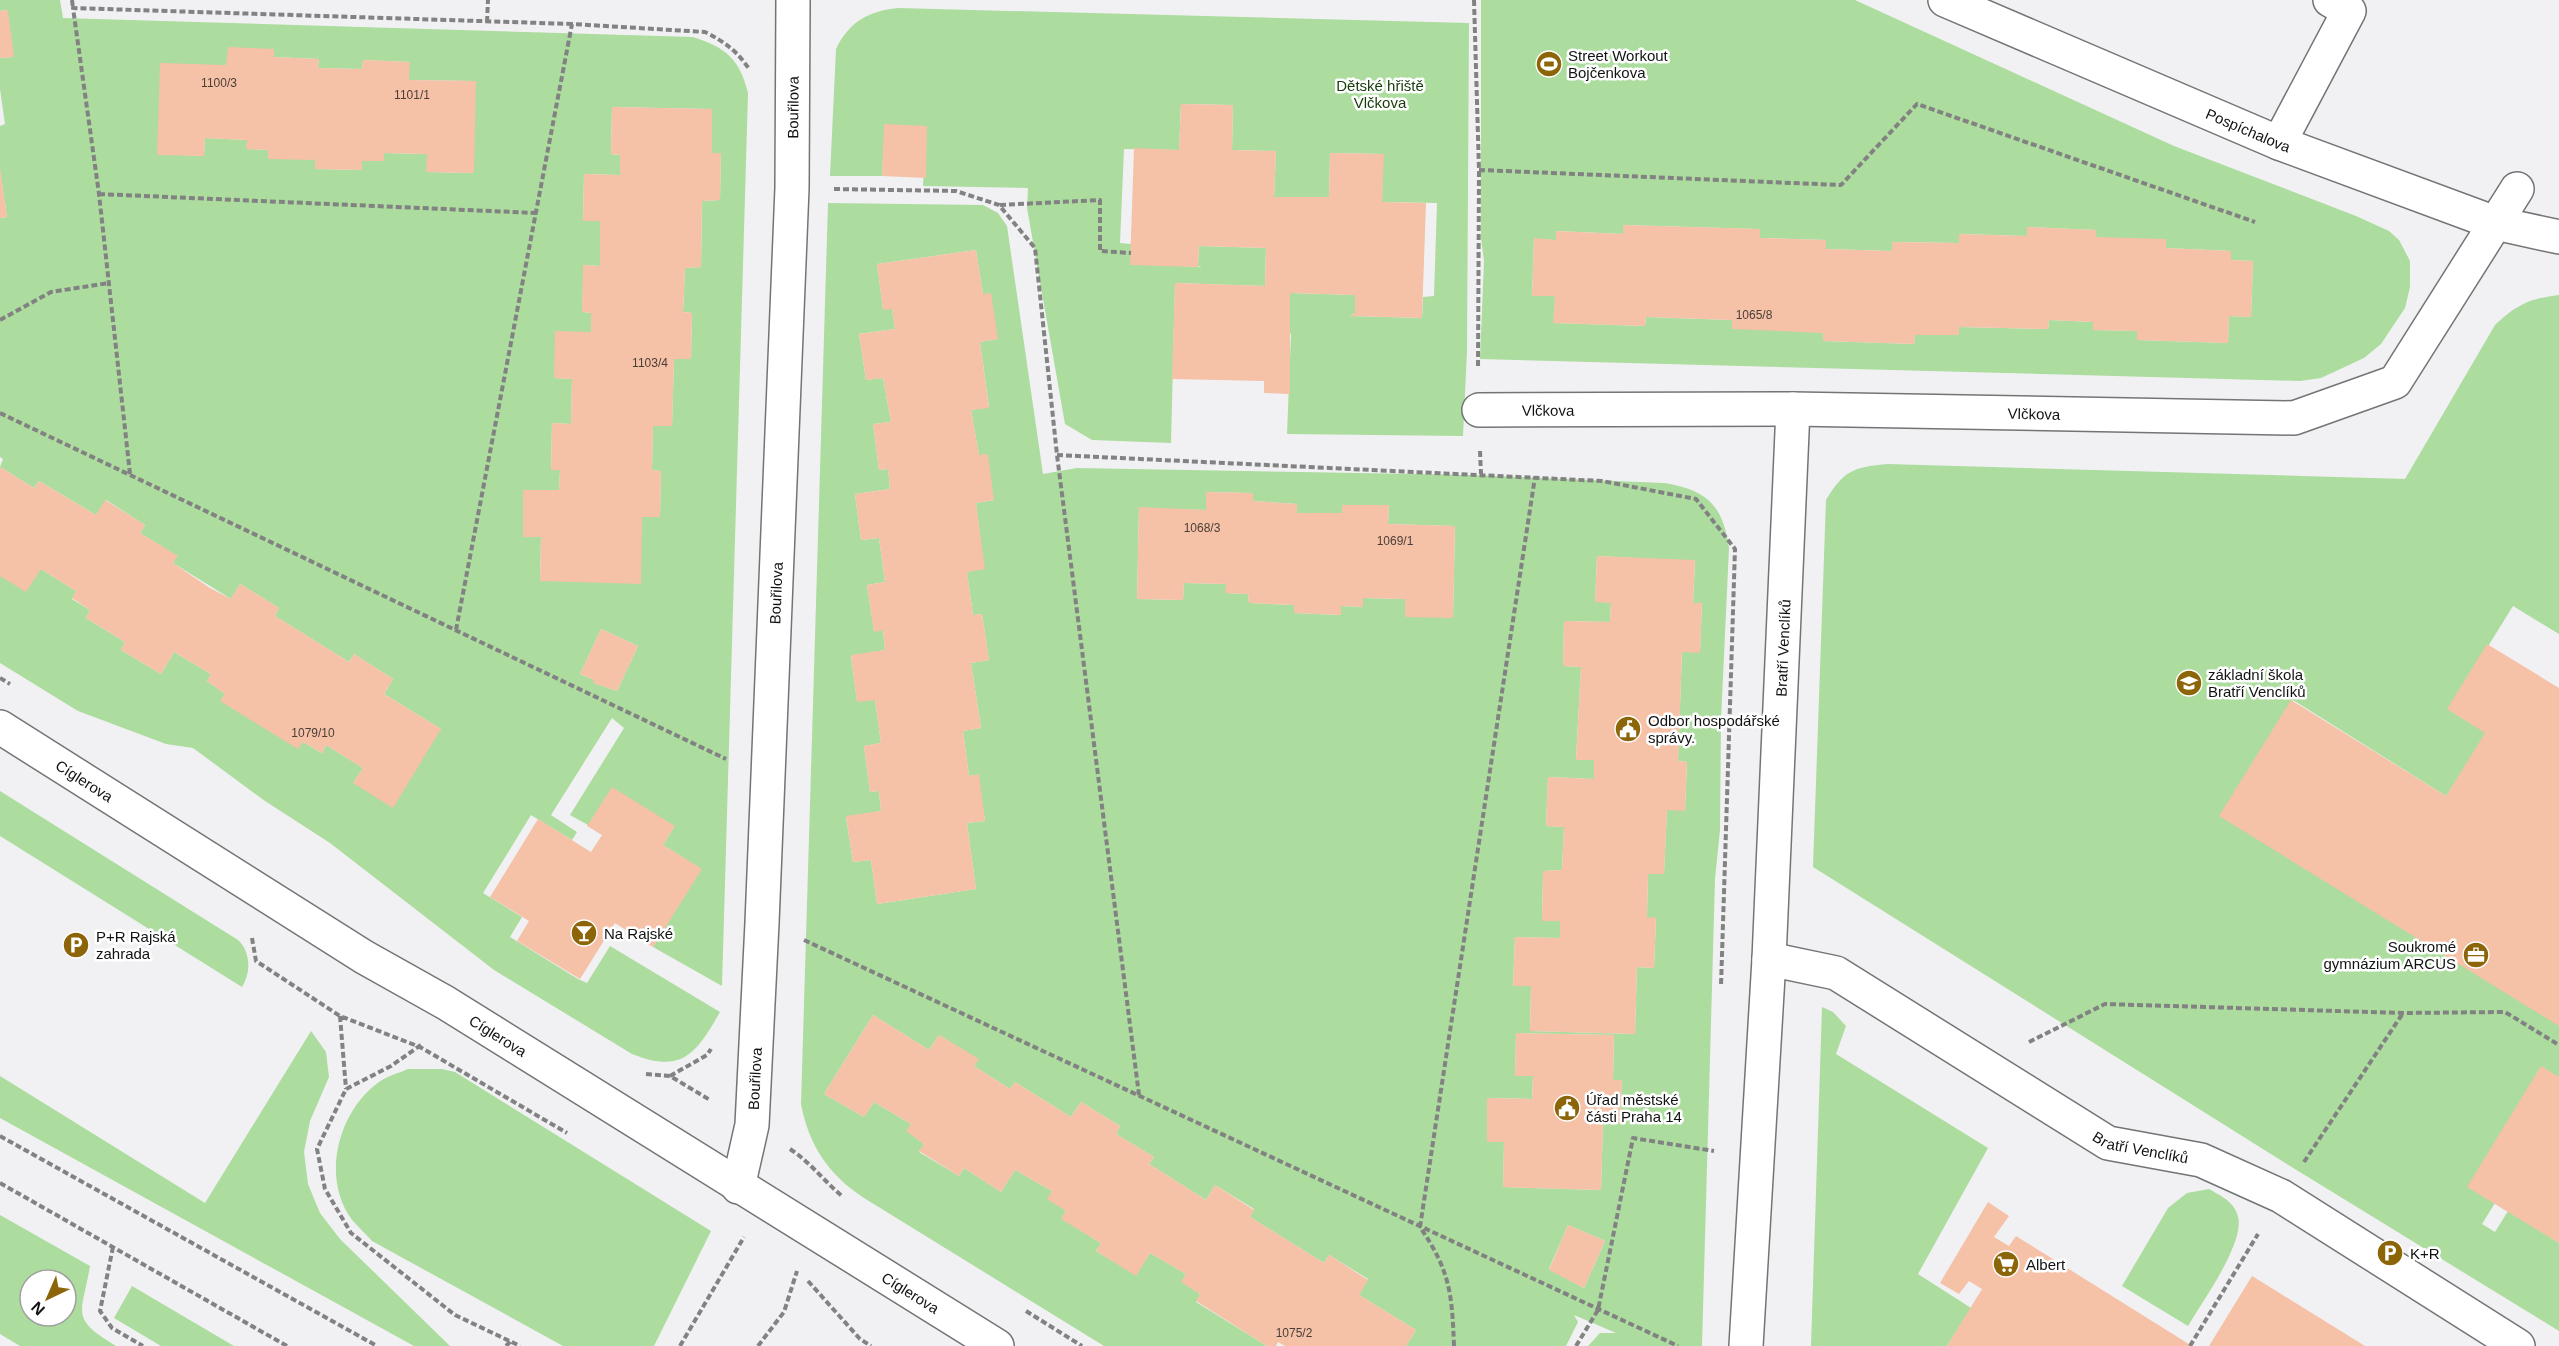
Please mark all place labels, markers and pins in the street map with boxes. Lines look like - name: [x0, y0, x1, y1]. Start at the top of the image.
- place label: Street Workout Bojčenkova: [1568, 47, 1669, 81]
- sports icon: Street Workout Bojčenkova: [1534, 49, 1564, 79]
- place label: základní škola Bratří Venclíků: [2208, 666, 2306, 700]
- school or university icon: základní škola Bratří Venclíků: [2174, 668, 2204, 698]
- place label: Odbor hospodářské správy.: [1648, 712, 1780, 746]
- public building icon: Odbor hospodářské správy.: [1613, 714, 1643, 744]
- bar icon: Na Rajské: [569, 918, 599, 948]
- place label: Na Rajské: [604, 925, 673, 942]
- place label: P+R Rajská zahrada: [96, 928, 176, 962]
- parking icon: P+R Rajská zahrada: [61, 930, 91, 960]
- place label: Soukromé gymnázium ARCUS: [2323, 938, 2456, 972]
- office icon: Soukromé gymnázium ARCUS: [2461, 940, 2491, 970]
- place label: Úřad městské části Praha 14: [1586, 1091, 1682, 1125]
- public building icon: Úřad městské části Praha 14: [1552, 1093, 1582, 1123]
- parking icon: K+R: [2375, 1238, 2405, 1268]
- place label: K+R: [2410, 1245, 2440, 1262]
- supermarket icon: Albert: [1991, 1249, 2021, 1279]
- place label: Albert: [2026, 1256, 2066, 1273]

